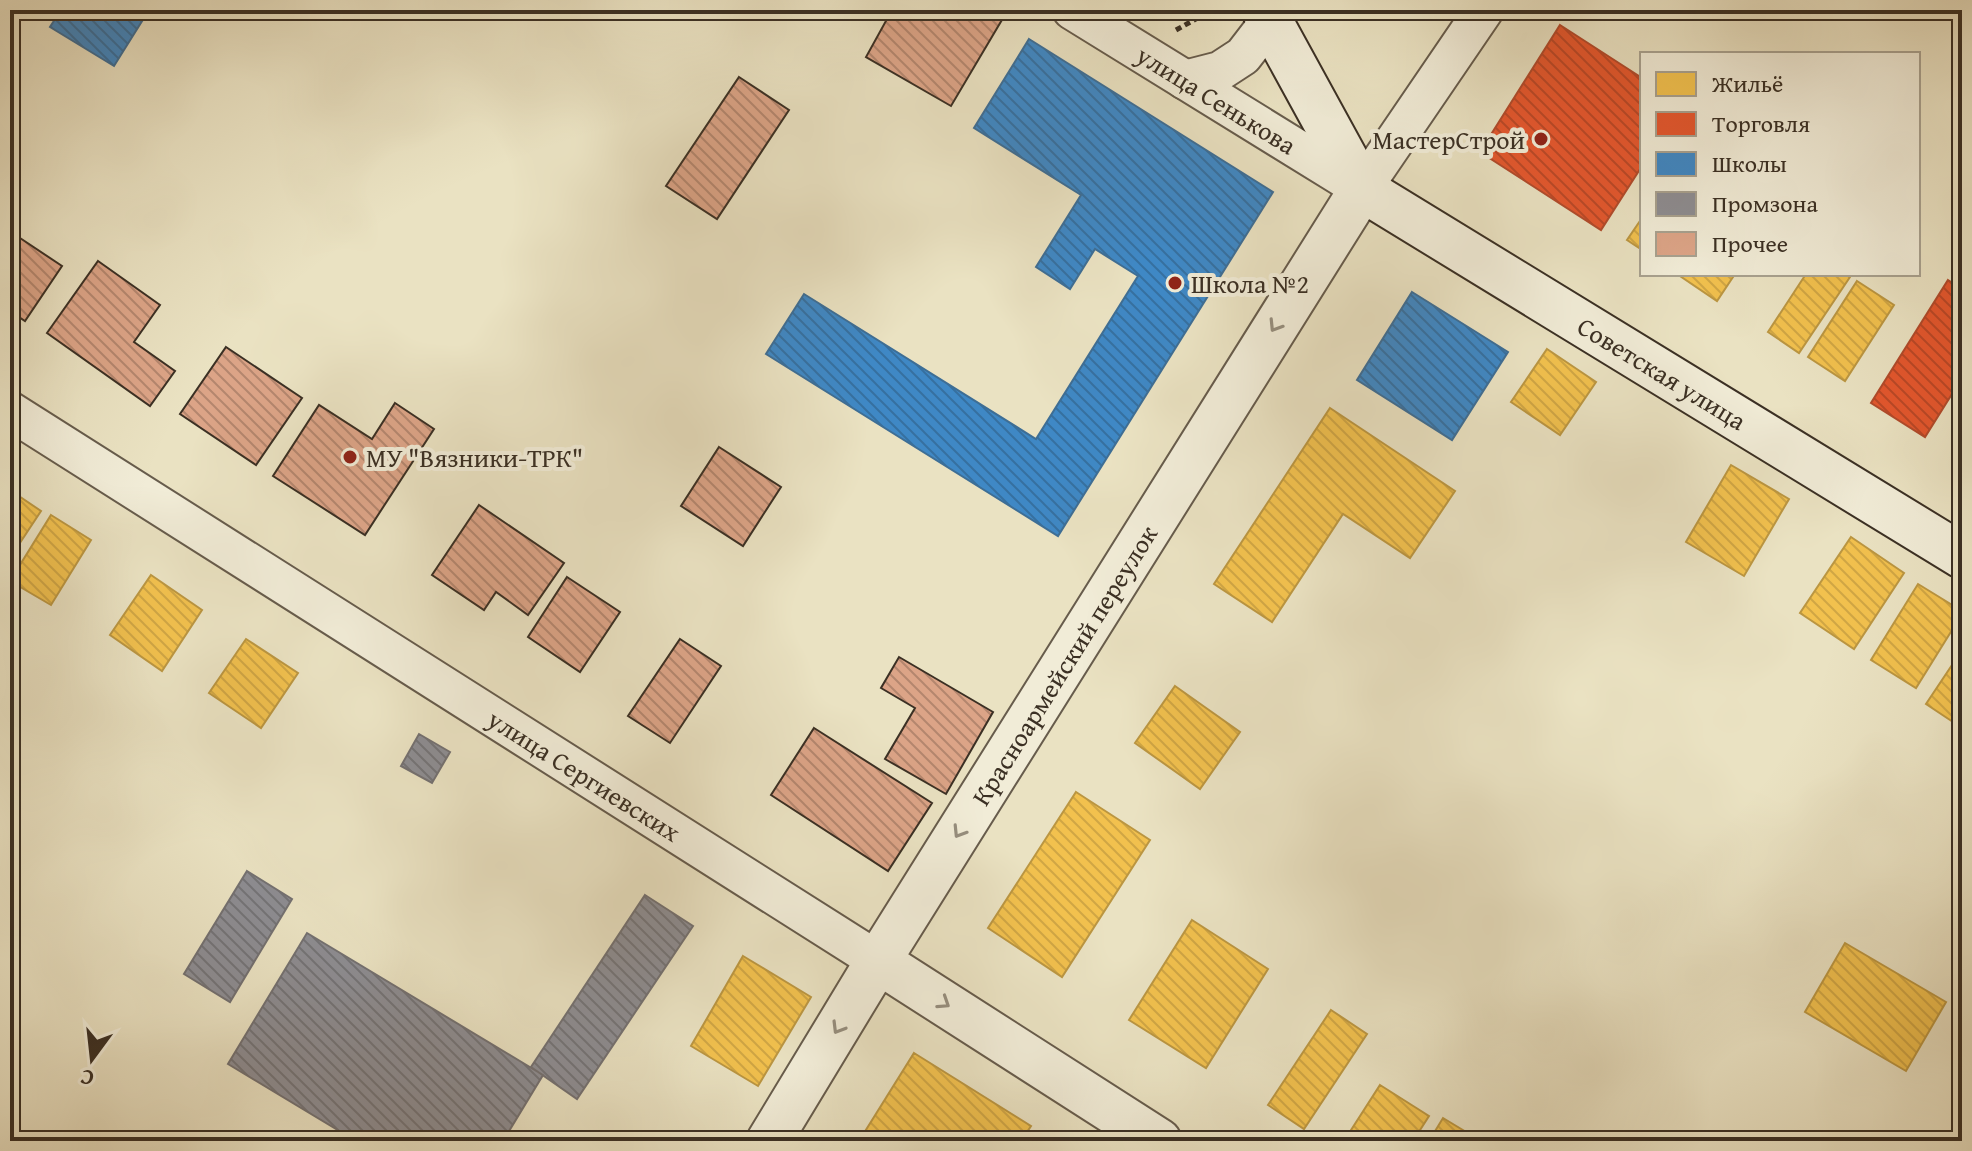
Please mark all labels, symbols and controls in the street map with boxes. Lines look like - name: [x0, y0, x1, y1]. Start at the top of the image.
- street label: улица Сенькова: [1128, 34, 1305, 164]
- legend: [1640, 52, 1920, 276]
- text: Жильё: [1711, 66, 1783, 101]
- text: Торговля: [1712, 106, 1810, 141]
- place label: МастерСтрой: [1372, 120, 1525, 159]
- marker: МастерСтрой: [1532, 130, 1550, 148]
- text: Школы: [1712, 146, 1787, 181]
- text: Промзона: [1712, 186, 1818, 221]
- text: Прочее: [1712, 226, 1788, 261]
- place label: Школа №2: [1191, 264, 1309, 303]
- marker: Школа №2: [1166, 274, 1184, 292]
- street label: Советская улица: [1570, 306, 1755, 440]
- one-way arrow: [1270, 317, 1285, 332]
- place label: МУ "Вязники-ТРК": [366, 438, 583, 477]
- marker: МУ "Вязники-ТРК": [341, 448, 359, 466]
- street label: Красноармейский переулок: [961, 517, 1167, 813]
- street label: улица Сергиевских: [480, 699, 689, 851]
- one-way arrow: [954, 823, 969, 837]
- one-way arrow: [935, 994, 950, 1009]
- north arrow: [52, 1019, 132, 1099]
- one-way arrow: [832, 1019, 848, 1034]
- text: С: [77, 1061, 97, 1095]

